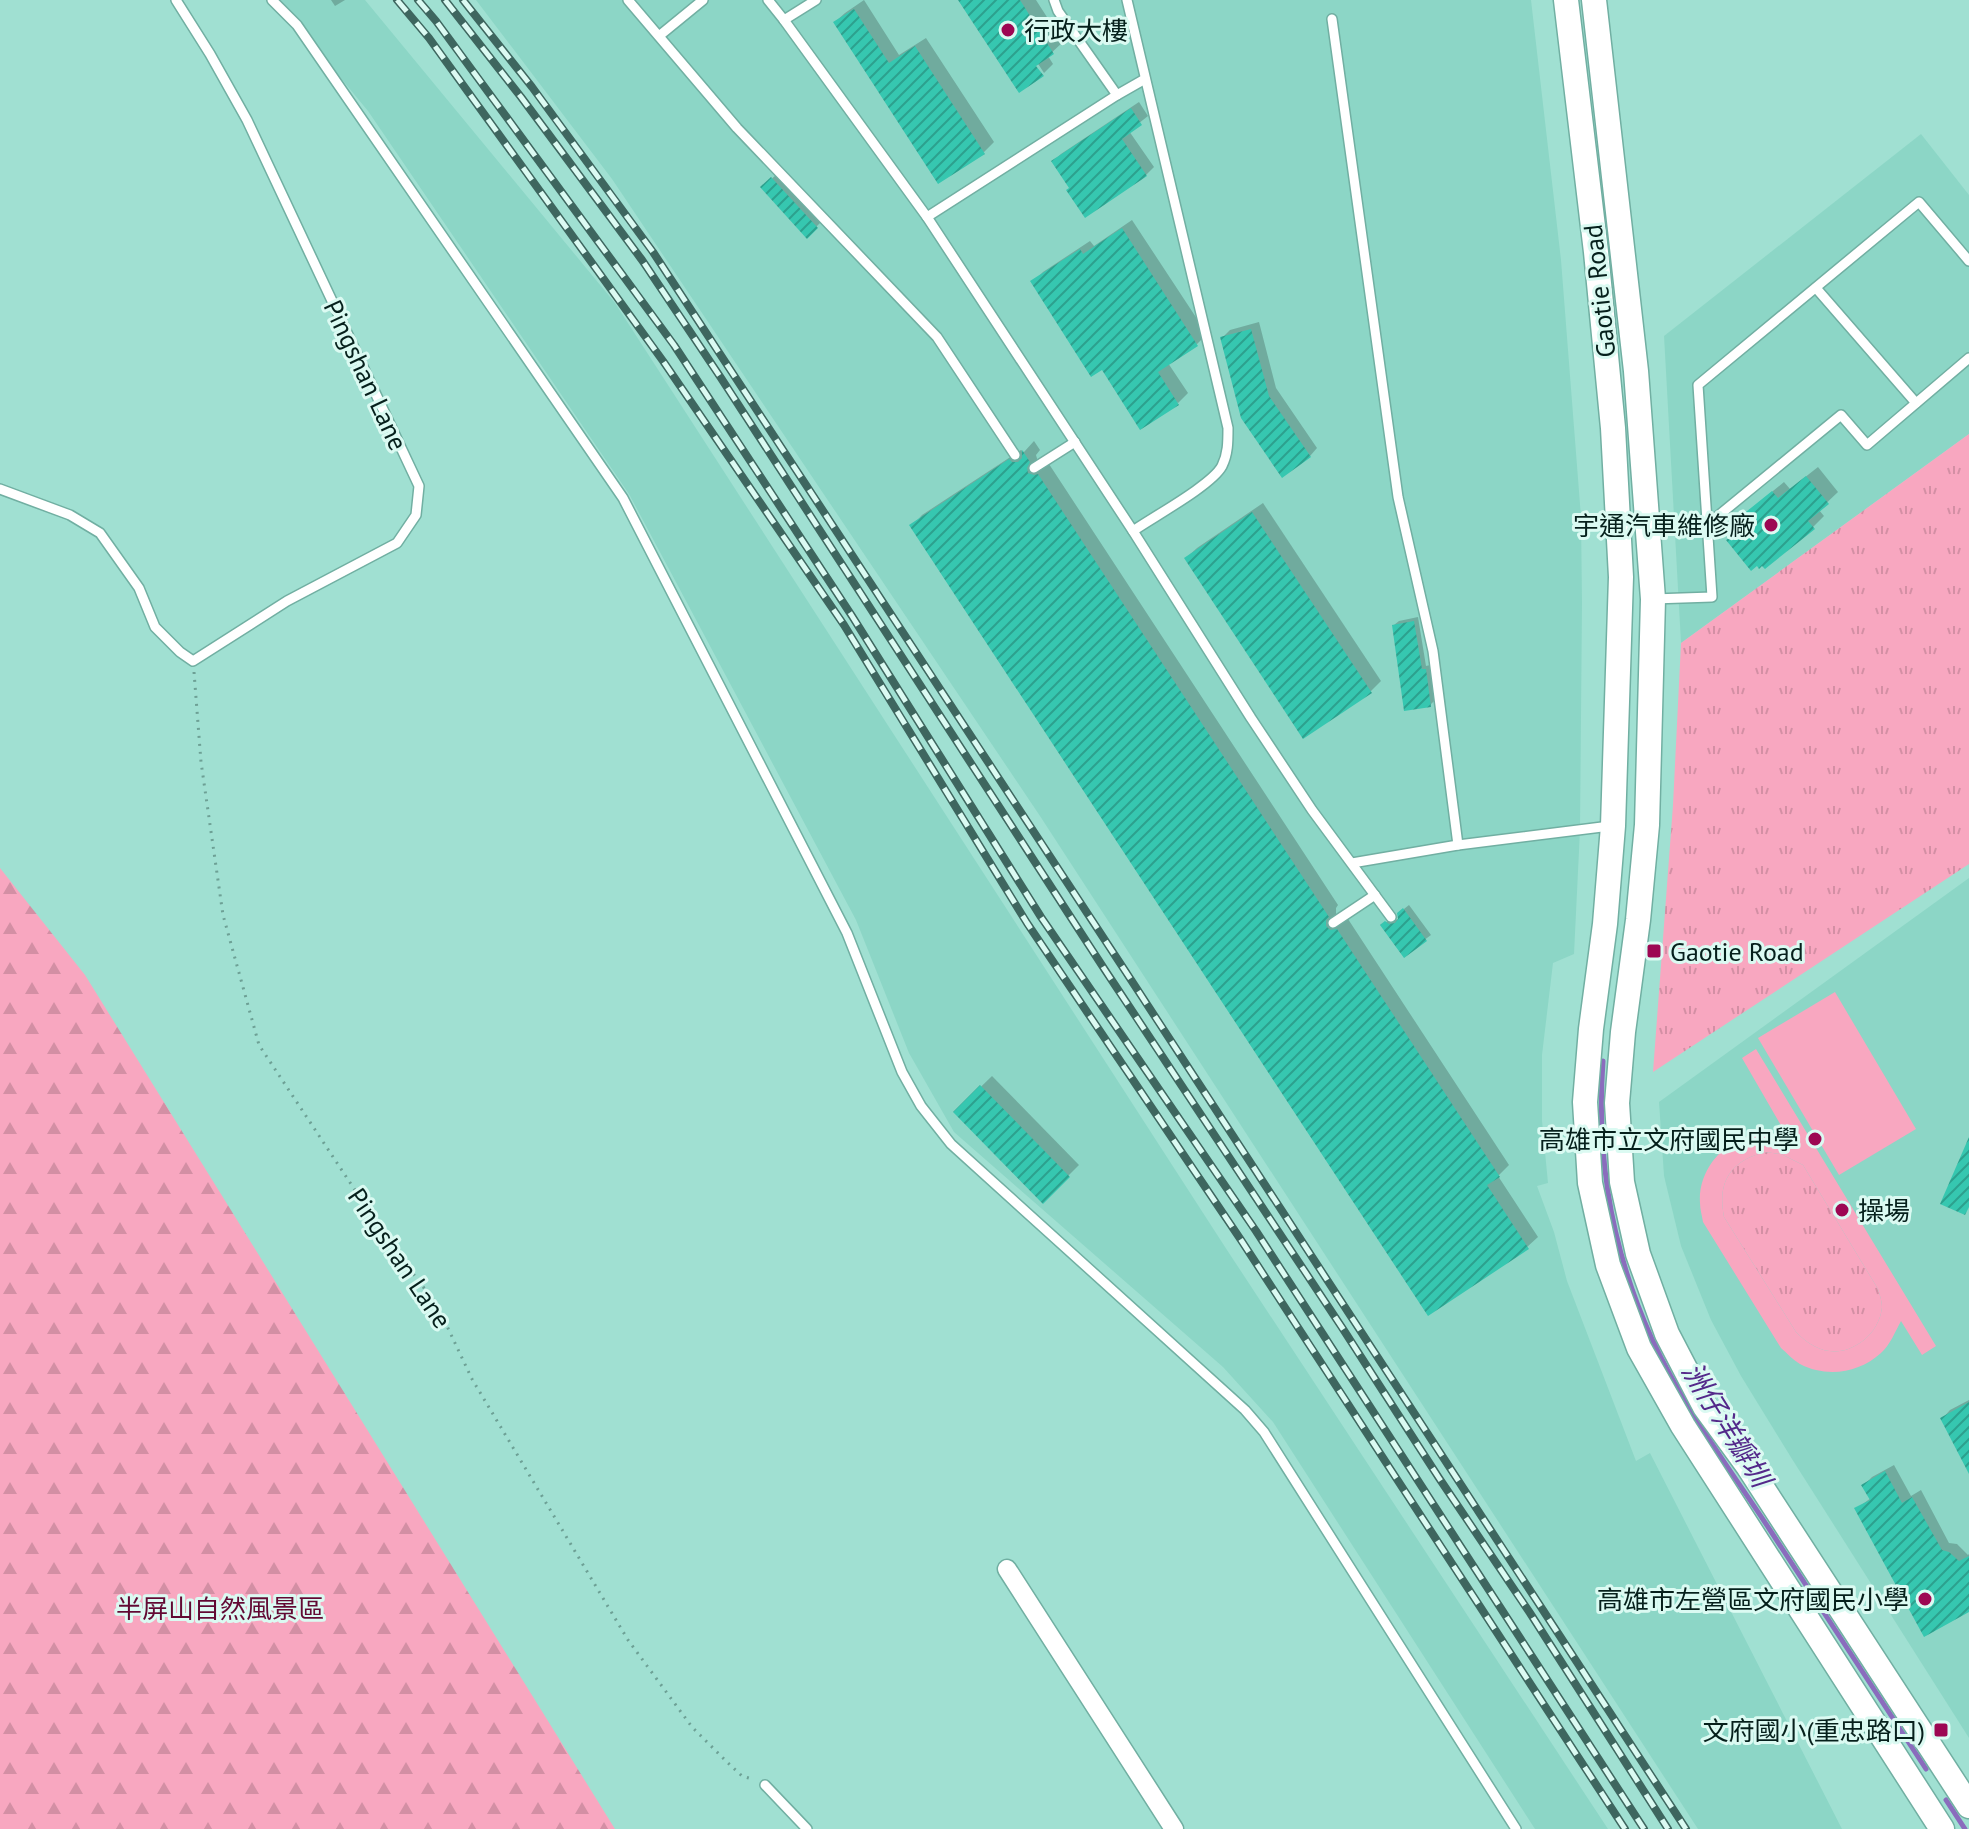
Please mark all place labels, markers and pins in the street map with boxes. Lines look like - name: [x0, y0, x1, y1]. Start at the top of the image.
- place label: 行政大樓: [1024, 14, 1128, 47]
- marker: 行政大樓: [999, 21, 1017, 39]
- place label: 宇通汽車維修廠: [1573, 509, 1755, 542]
- marker: 宇通汽車維修廠: [1762, 516, 1780, 534]
- place label: Gaotie Road: [1670, 935, 1804, 968]
- marker: Gaotie Road: [1645, 942, 1663, 960]
- place label: 高雄市立文府國民中學: [1539, 1123, 1799, 1156]
- marker: 高雄市立文府國民中學: [1806, 1130, 1824, 1148]
- place label: 操場: [1858, 1194, 1910, 1227]
- marker: 操場: [1833, 1201, 1851, 1219]
- place label: 高雄市左營區文府國民小學: [1597, 1583, 1909, 1616]
- marker: 高雄市左營區文府國民小學: [1916, 1590, 1934, 1608]
- place label: 文府國小(重忠路口): [1702, 1714, 1925, 1747]
- marker: 文府國小(重忠路口): [1932, 1721, 1950, 1739]

